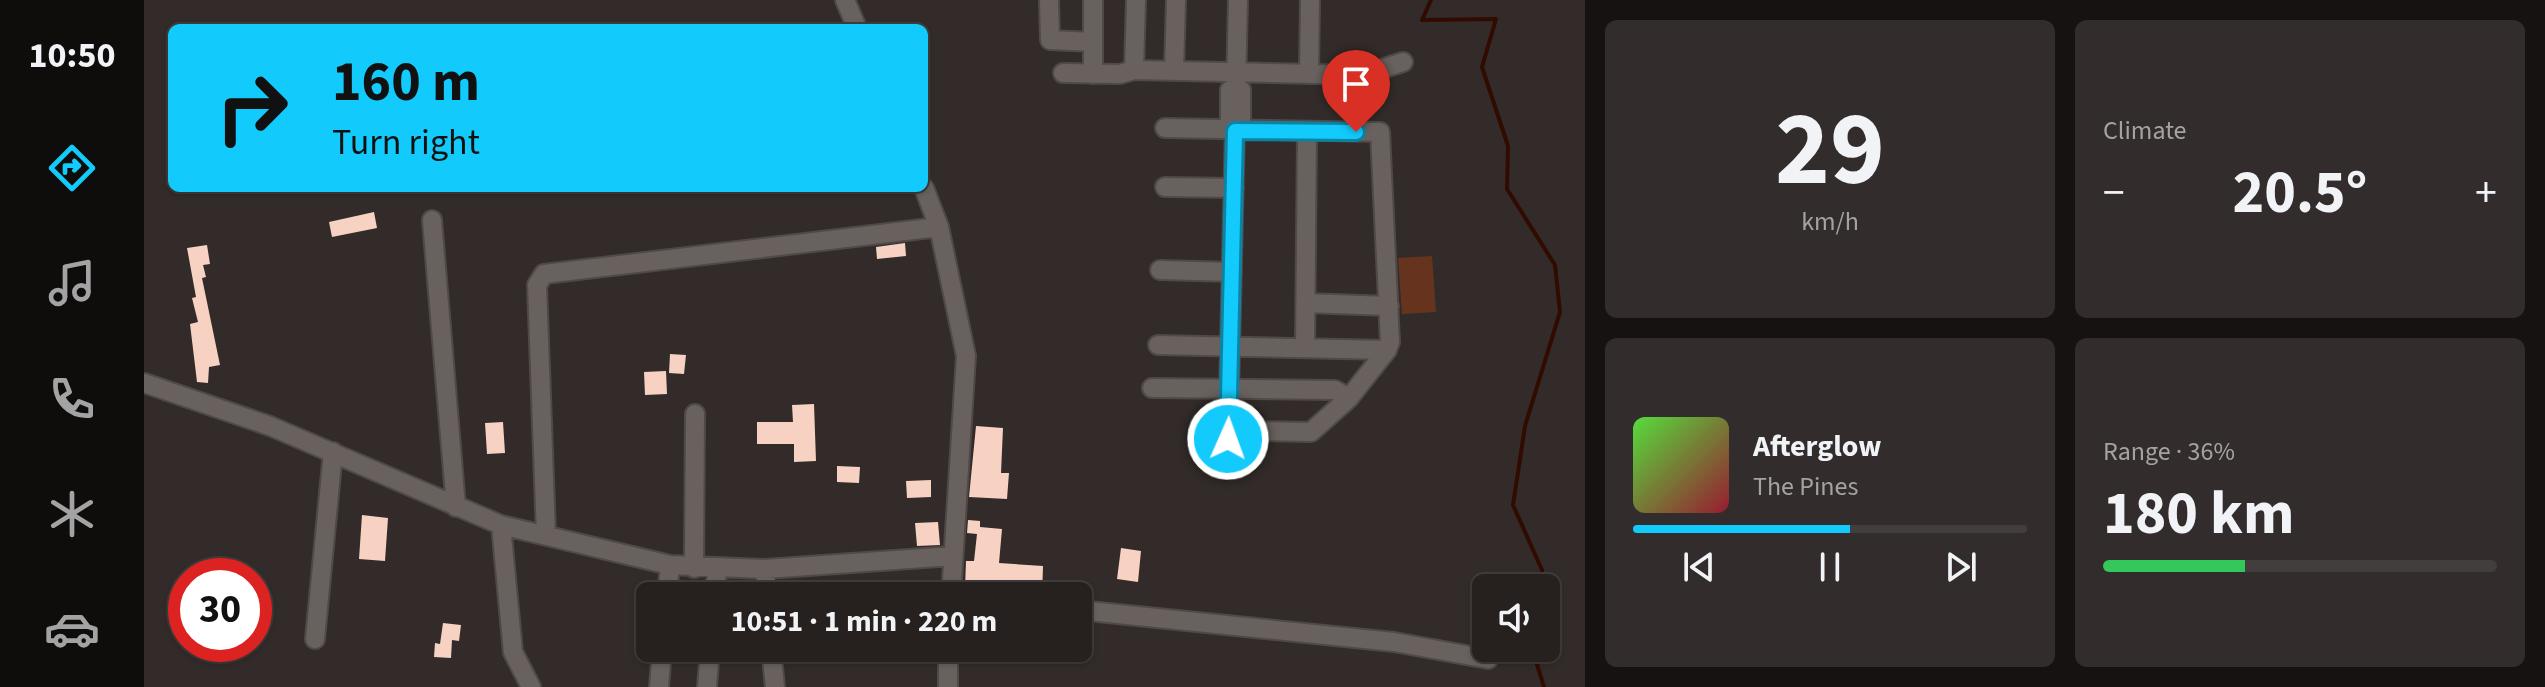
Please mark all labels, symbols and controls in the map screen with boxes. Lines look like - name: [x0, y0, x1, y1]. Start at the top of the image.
- text: 10:50: [29, 30, 115, 81]
- text: 160 m: [332, 43, 480, 122]
- pin: [1322, 50, 1390, 132]
- icon: right: [200, 56, 304, 160]
- icon: arrive: [1334, 62, 1378, 106]
- text: 29: [1775, 77, 1885, 225]
- text: Climate: [2103, 112, 2187, 149]
- text: Turn right: [332, 117, 480, 168]
- icon: directions: [44, 140, 100, 196]
- text: 20.5°: [2233, 151, 2367, 236]
- text: −: [2103, 162, 2125, 225]
- text: +: [2475, 162, 2497, 225]
- text: km/h: [1801, 203, 1859, 240]
- icon: music: [44, 255, 100, 311]
- icon: phone: [44, 371, 100, 427]
- position arrow: [1186, 397, 1270, 481]
- text: Afterglow: [1753, 425, 1881, 468]
- text: Range · 36%: [2103, 433, 2235, 470]
- text: The Pines: [1753, 468, 1858, 505]
- text: 180 km: [2103, 472, 2294, 557]
- icon: climate: [44, 486, 100, 542]
- icon: previous: [1677, 545, 1721, 589]
- icon: pause: [1808, 545, 1852, 589]
- icon: next: [1939, 545, 1983, 589]
- speed limit sign: 30: [168, 558, 272, 662]
- map controls: [1472, 574, 1560, 662]
- button: sound: [1472, 574, 1560, 662]
- text: 10:51 · 1 min · 220 m: [731, 600, 997, 643]
- icon: car: [44, 601, 100, 657]

